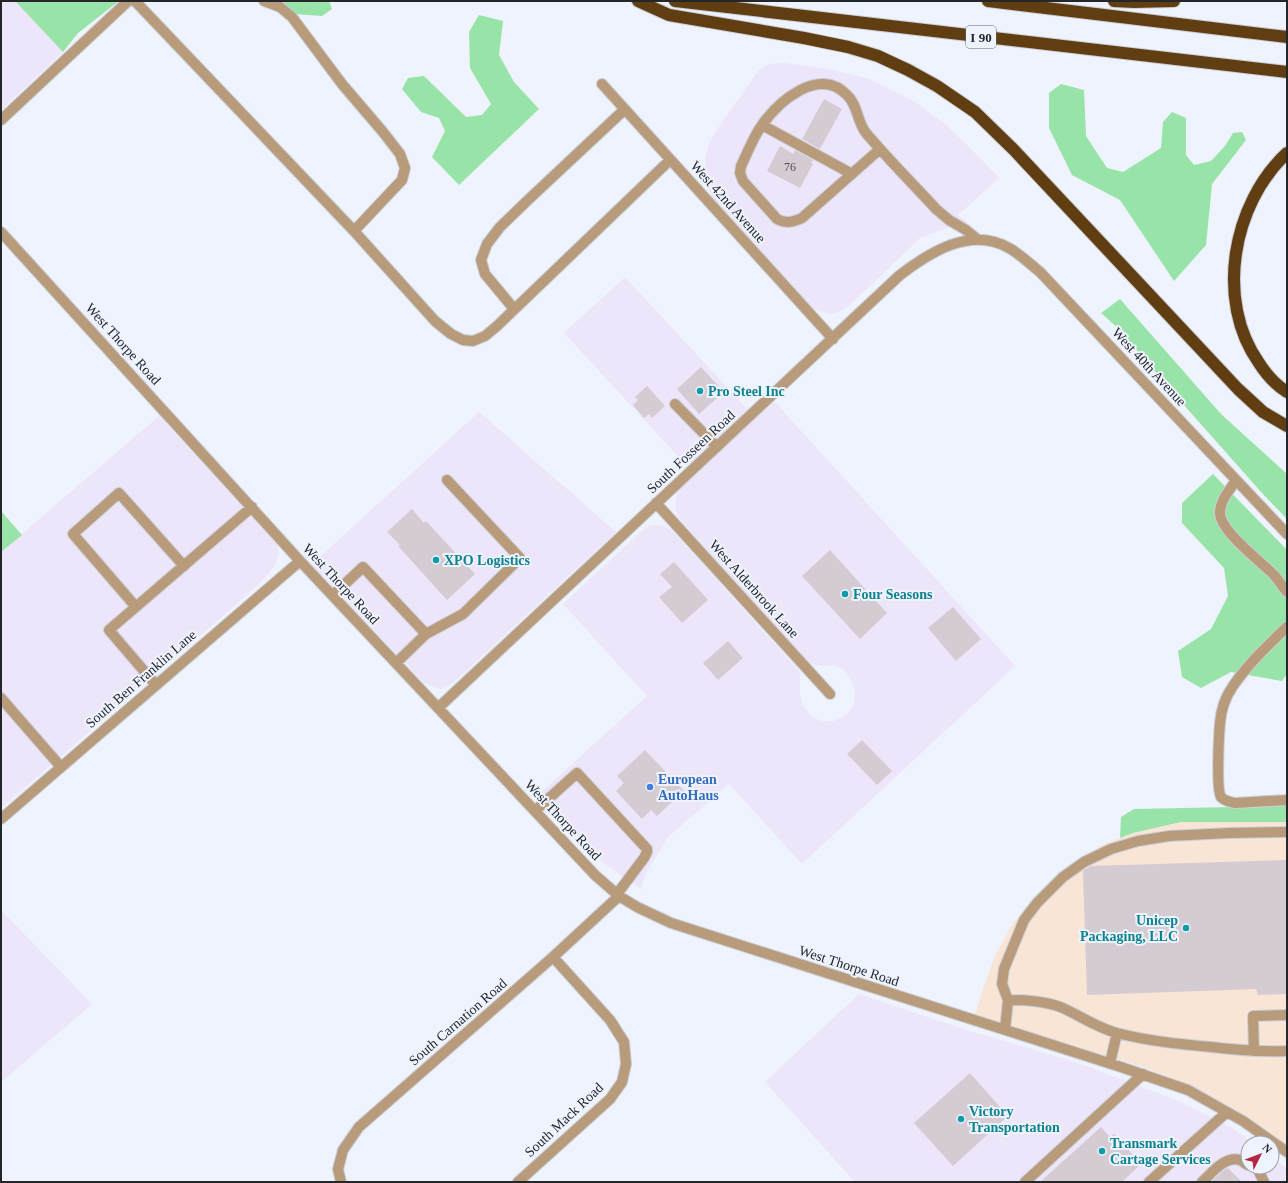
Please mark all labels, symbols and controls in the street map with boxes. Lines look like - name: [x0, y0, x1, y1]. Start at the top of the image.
- road number: I 90: [966, 26, 996, 48]
- street label: West 42nd Avenue: [688, 158, 768, 246]
- house number: 76: [784, 160, 796, 174]
- street label: West Thorpe Road: [83, 300, 163, 388]
- street label: West 40th Avenue: [1109, 325, 1189, 409]
- place label: Pro Steel Inc: [708, 384, 785, 399]
- marker: Pro Steel Inc: [695, 386, 705, 396]
- street label: South Fosseen Road: [644, 408, 738, 496]
- street label: West Alderbrook Lane: [706, 537, 802, 641]
- street label: West Thorpe Road: [300, 541, 382, 627]
- place label: XPO Logistics: [444, 553, 530, 568]
- marker: XPO Logistics: [431, 555, 441, 565]
- place label: Four Seasons: [853, 587, 933, 602]
- marker: Four Seasons: [840, 589, 850, 599]
- street label: South Ben Franklin Lane: [83, 627, 199, 731]
- place label: European AutoHaus: [658, 772, 719, 803]
- street label: West Thorpe Road: [522, 777, 604, 863]
- marker: European AutoHaus: [645, 782, 655, 792]
- place label: Unicep Packaging, LLC: [1080, 913, 1178, 944]
- marker: Unicep Packaging, LLC: [1181, 923, 1191, 933]
- street label: West Thorpe Road: [797, 943, 901, 989]
- street label: South Carnation Road: [406, 976, 510, 1068]
- street label: South Mack Road: [522, 1080, 606, 1160]
- place label: Victory Transportation: [969, 1104, 1060, 1135]
- marker: Victory Transportation: [956, 1114, 966, 1124]
- north arrow: [1240, 1135, 1280, 1175]
- place label: Transmark Cartage Services: [1110, 1136, 1211, 1167]
- text: N: [1260, 1141, 1275, 1155]
- marker: Transmark Cartage Services: [1097, 1146, 1107, 1156]

